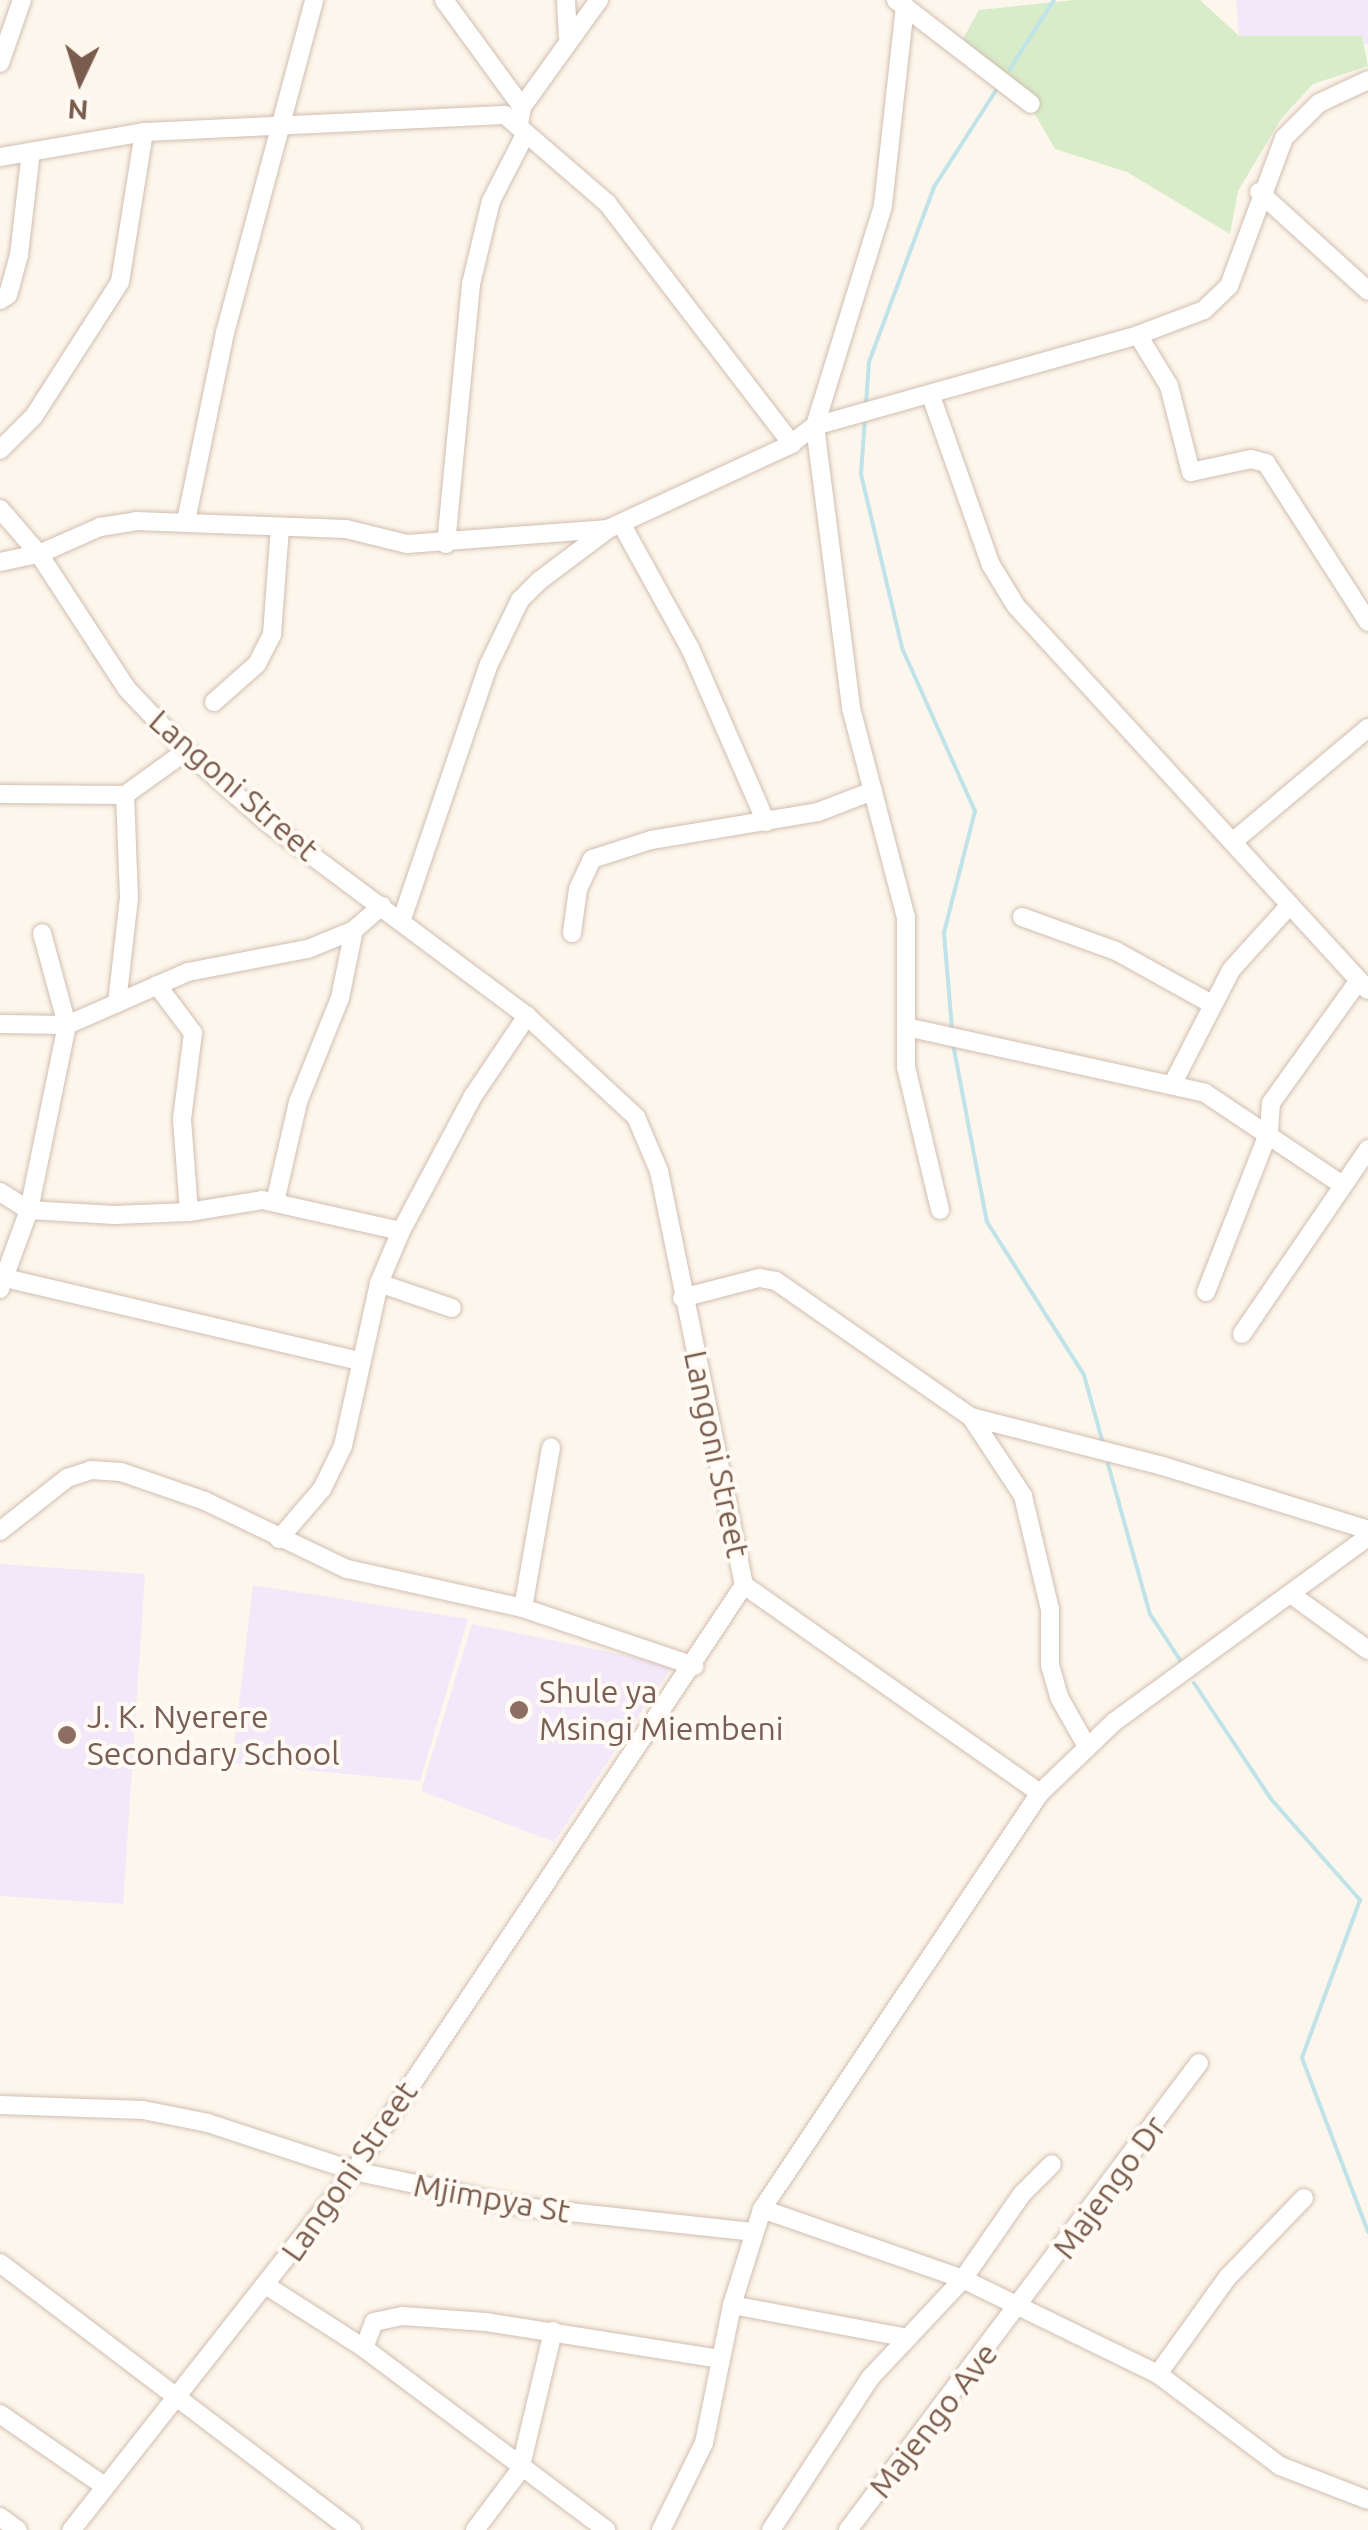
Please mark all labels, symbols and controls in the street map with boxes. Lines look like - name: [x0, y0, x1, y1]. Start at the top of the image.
- north arrow: [30, 30, 130, 130]
- text: N: [66, 94, 89, 127]
- street label: Langoni Street: [142, 701, 326, 869]
- street label: Langoni Street: [676, 1347, 758, 1561]
- place label: Shule ya Msingi Miembeni: [539, 1673, 784, 1748]
- place label: J. K. Nyerere Secondary School: [87, 1698, 340, 1773]
- marker: Shule ya Msingi Miembeni: [508, 1699, 530, 1721]
- marker: J. K. Nyerere Secondary School: [56, 1724, 78, 1746]
- street label: Langoni Street: [273, 2074, 425, 2268]
- street label: Majengo Dr: [1044, 2108, 1174, 2266]
- street label: Mjimpya St: [411, 2165, 573, 2231]
- street label: Majengo Ave: [861, 2335, 1005, 2505]

